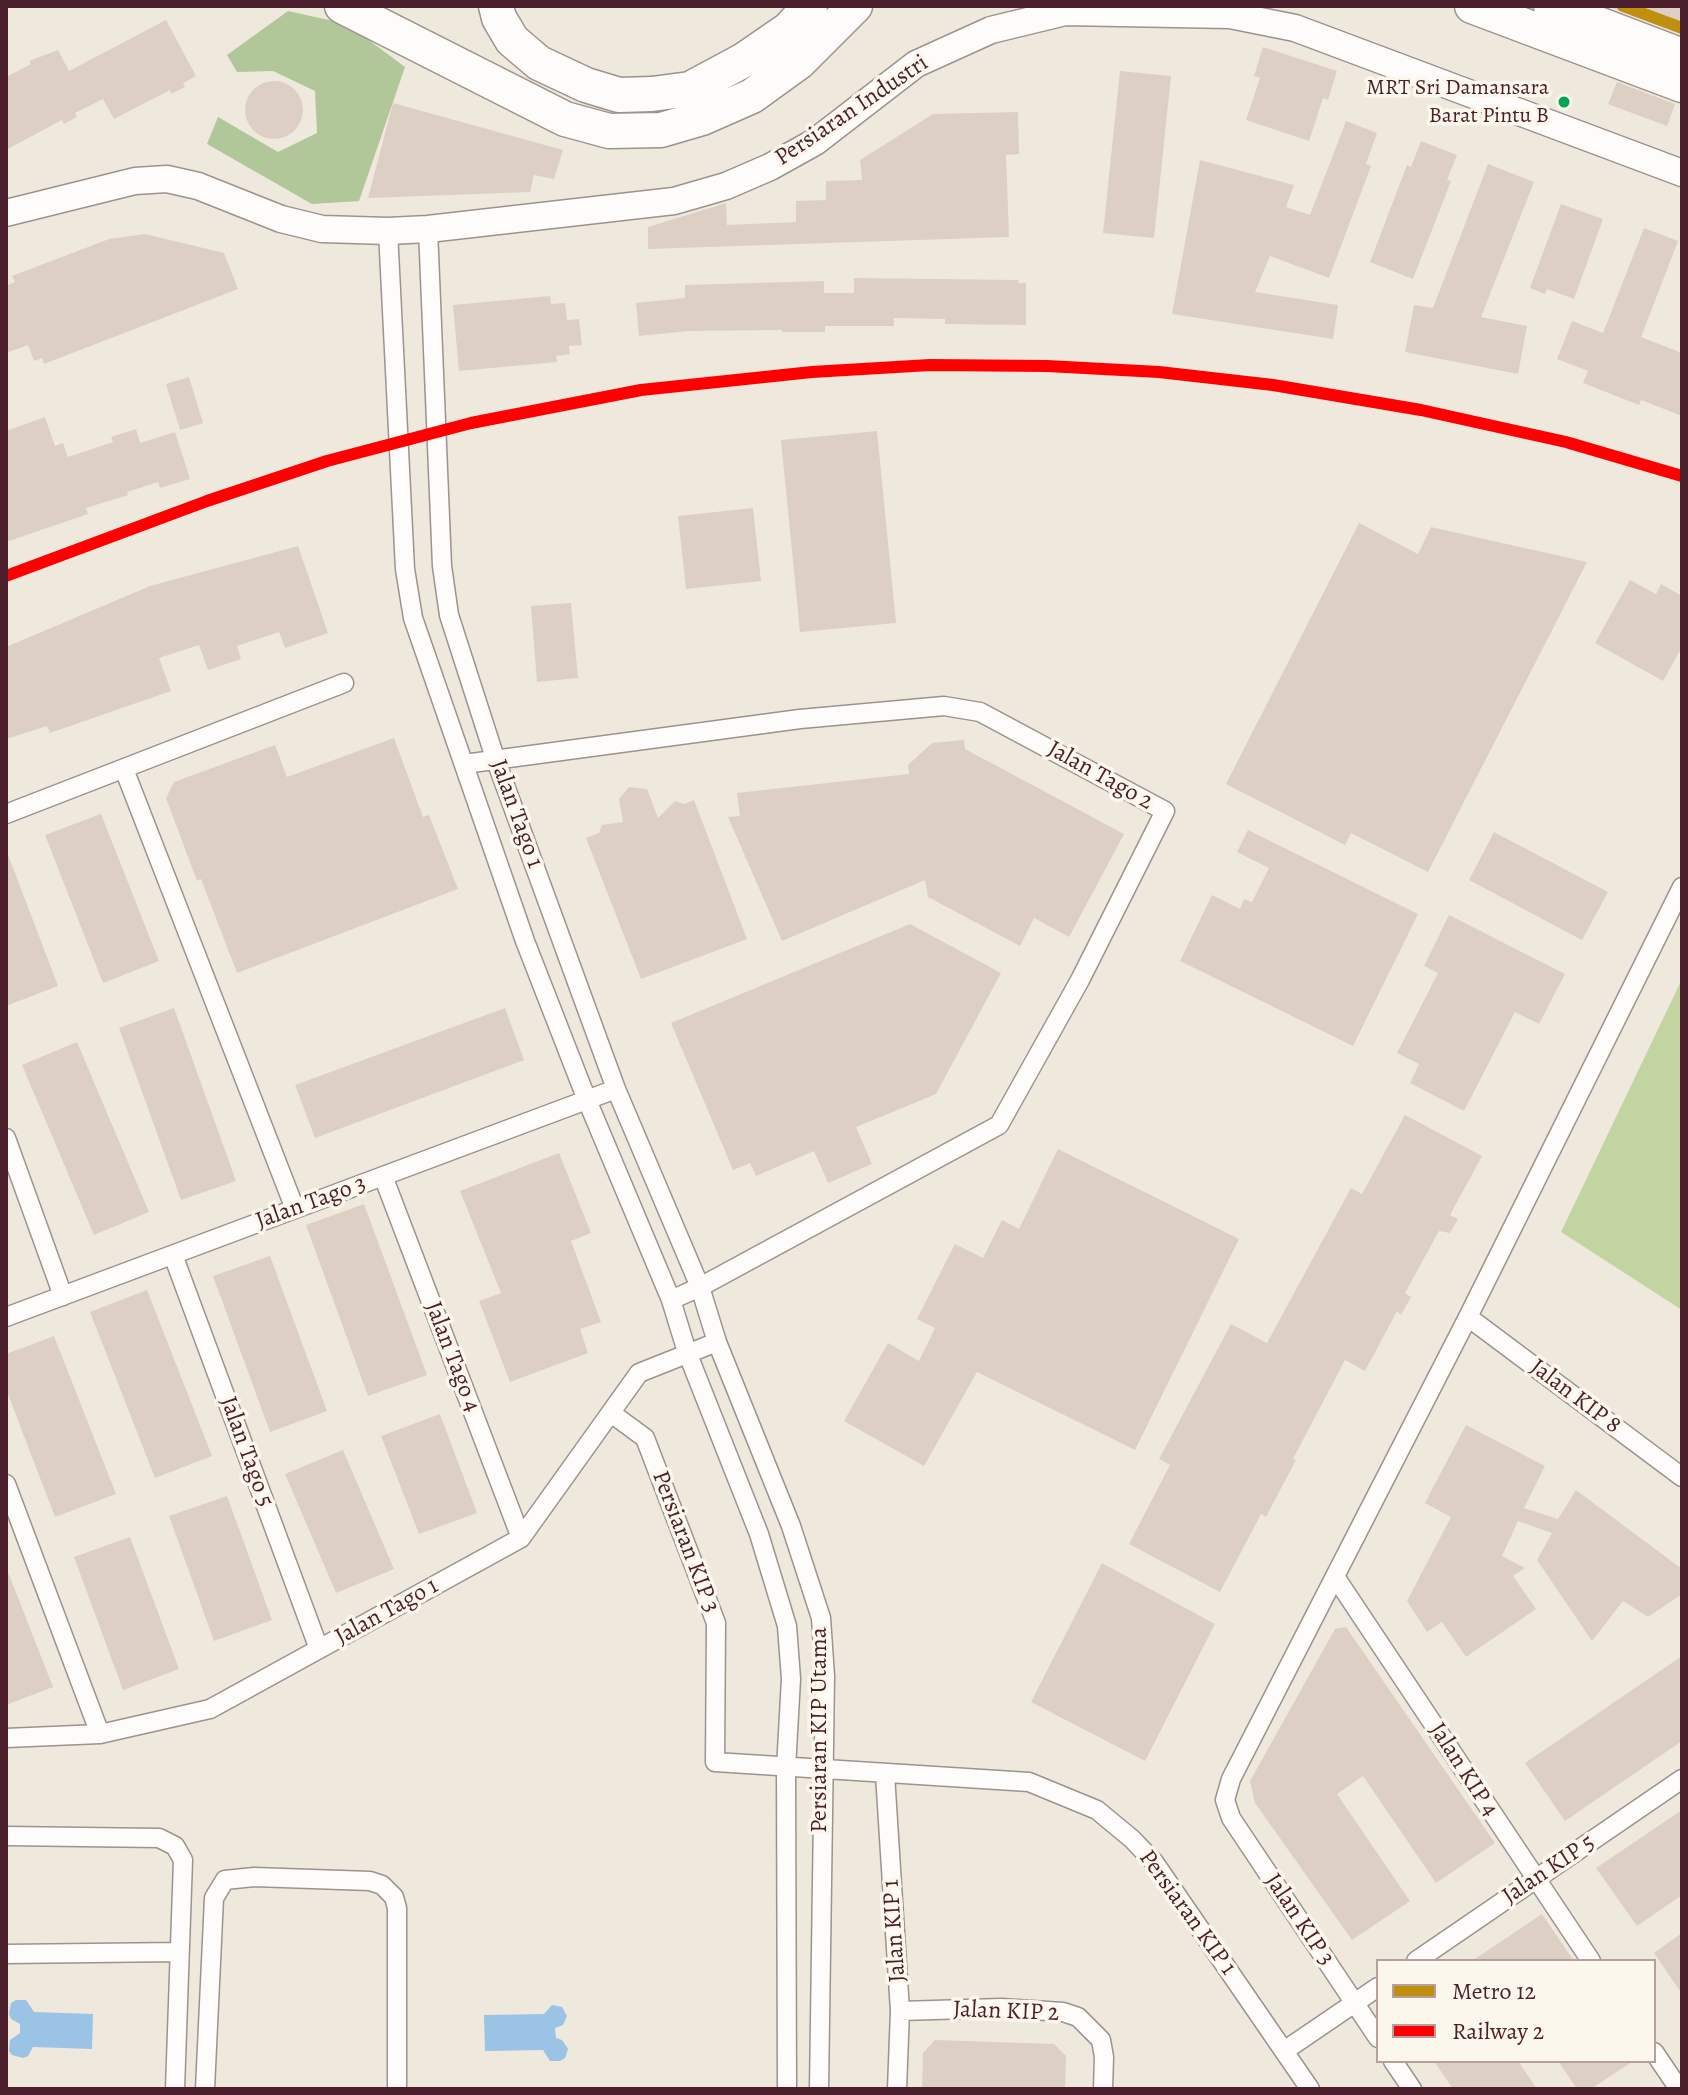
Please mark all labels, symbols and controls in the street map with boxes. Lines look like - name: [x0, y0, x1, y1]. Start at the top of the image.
- street label: Persiaran Industri: [770, 49, 934, 173]
- place label: MRT Sri Damansara Barat Pintu B: [1366, 76, 1549, 128]
- marker: MRT Sri Damansara Barat Pintu B: [1556, 94, 1572, 110]
- street label: Jalan Tago 2: [1042, 735, 1158, 817]
- street label: Jalan Tago 1: [483, 756, 549, 872]
- street label: Jalan Tago 3: [252, 1170, 370, 1236]
- street label: Jalan Tago 4: [418, 1298, 486, 1416]
- street label: Jalan KIP 8: [1524, 1353, 1626, 1441]
- street label: Jalan Tago 5: [213, 1393, 279, 1511]
- street label: Persiaran KIP 3: [645, 1467, 725, 1617]
- street label: Jalan Tago 1: [330, 1572, 444, 1652]
- street label: Persiaran KIP Utama: [806, 1627, 834, 1833]
- street label: Jalan KIP 4: [1422, 1718, 1504, 1822]
- street label: Jalan KIP 5: [1497, 1829, 1601, 1911]
- street label: Persiaran KIP 1: [1132, 1845, 1242, 1981]
- street label: Jalan KIP 3: [1258, 1868, 1340, 1972]
- street label: Jalan KIP 1: [877, 1879, 913, 1983]
- legend: [1376, 1959, 1656, 2063]
- text: Metro 12: [1452, 1975, 1536, 2007]
- street label: Jalan KIP 2: [952, 1996, 1060, 2028]
- text: Railway 2: [1452, 2015, 1544, 2047]

